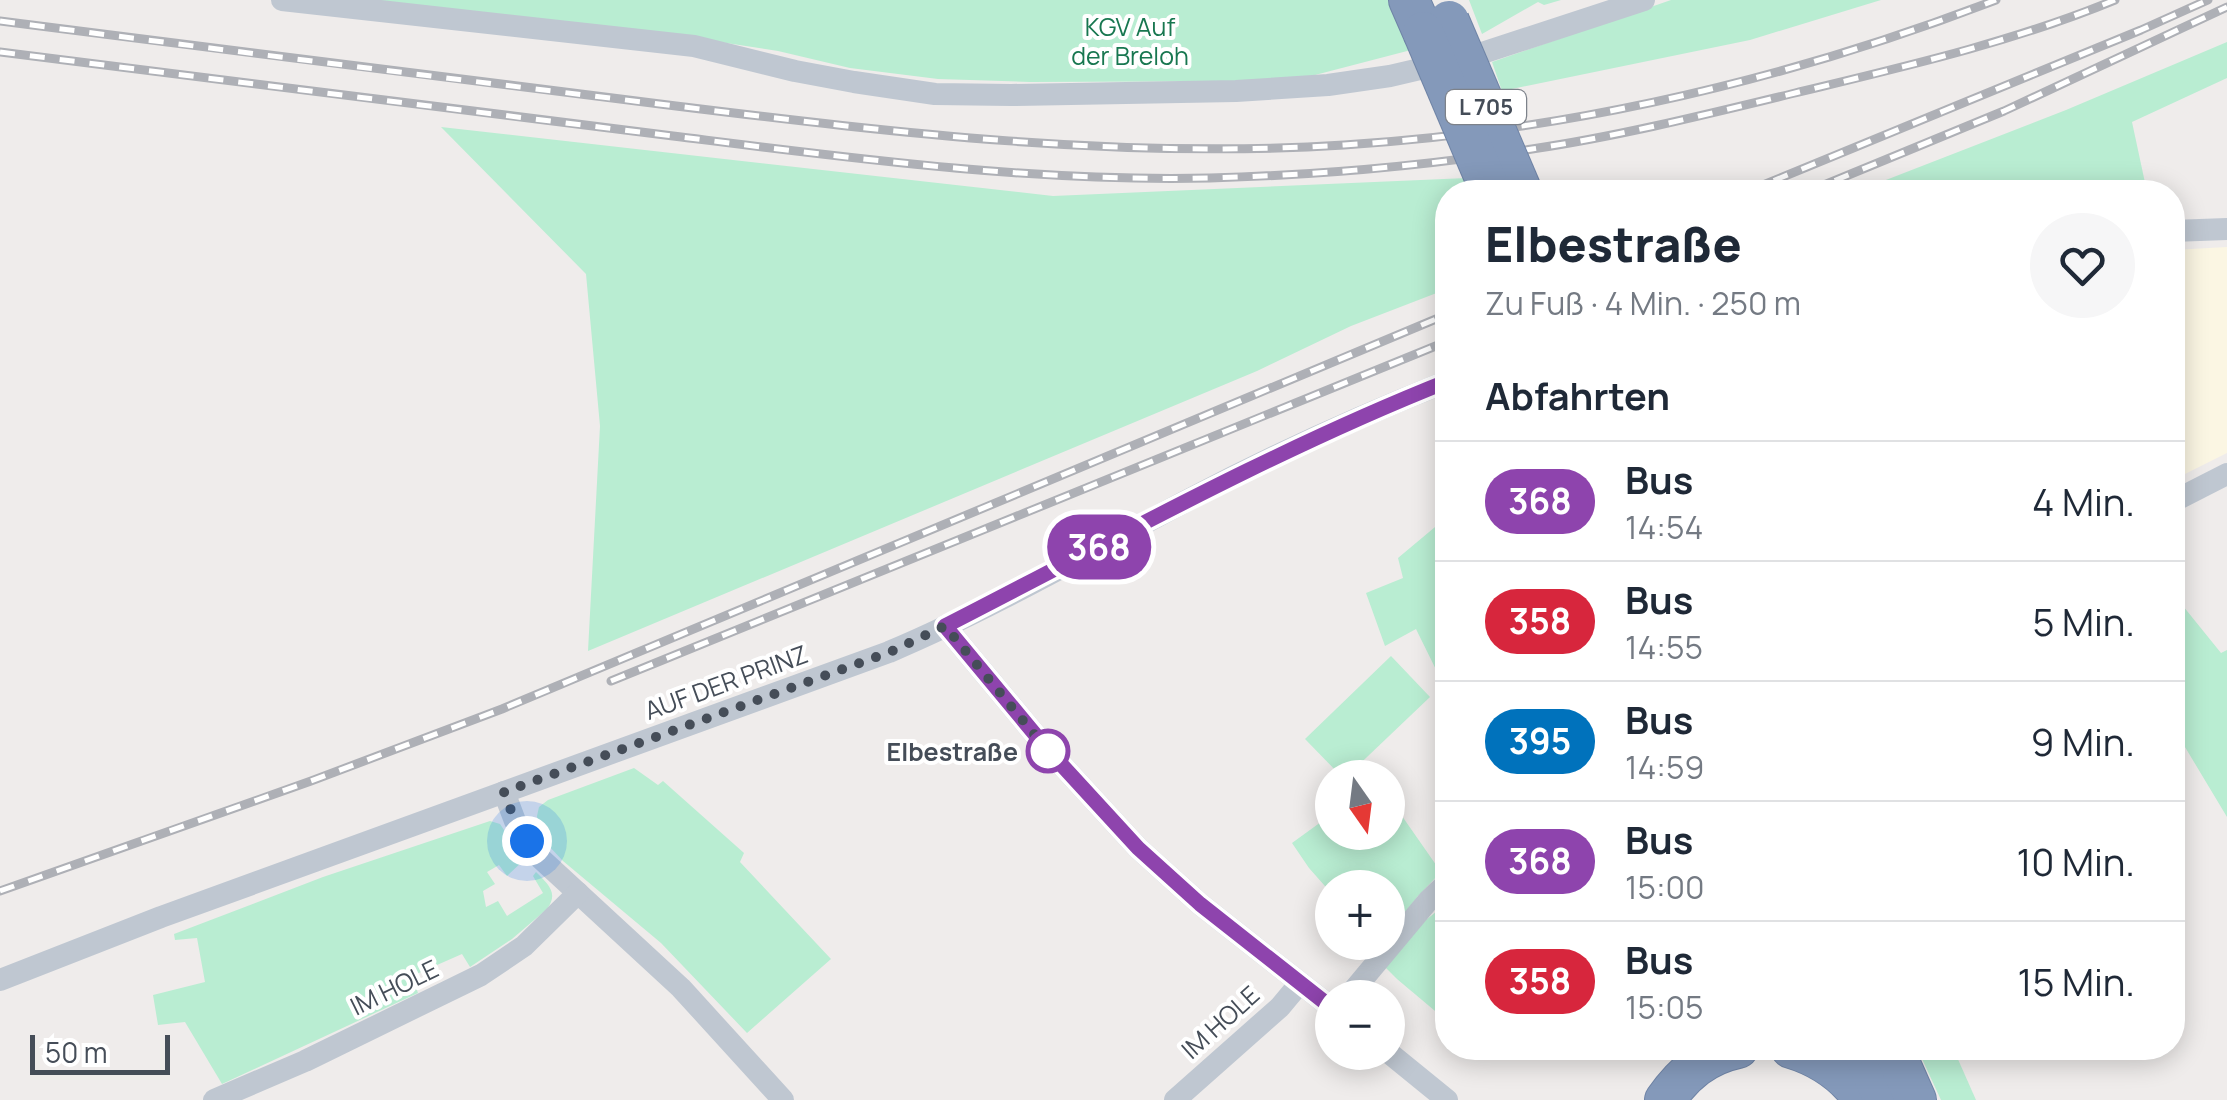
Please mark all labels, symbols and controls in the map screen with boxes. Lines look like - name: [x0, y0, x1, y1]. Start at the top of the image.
- park label: KGV Auf der Breloh: [1071, 9, 1189, 73]
- road number: L 705: [1446, 90, 1526, 124]
- text: Elbestraße: [1485, 211, 1742, 276]
- button: heart: [2030, 213, 2135, 318]
- text: Zu Fuß · 4 Min. · 250 m: [1485, 281, 1801, 325]
- text: Abfahrten: [1485, 369, 1670, 421]
- text: Bus: [1625, 453, 1693, 505]
- text: 4 Min.: [2032, 475, 2135, 527]
- text: 368: [1508, 477, 1572, 525]
- text: 14:54: [1625, 505, 1703, 549]
- line badge: 368: [1042, 514, 1156, 580]
- text: 368: [1067, 523, 1131, 571]
- text: Bus: [1625, 573, 1693, 625]
- text: 5 Min.: [2032, 595, 2135, 647]
- text: 358: [1509, 597, 1571, 645]
- text: 14:55: [1625, 625, 1703, 669]
- street label: AUF DER PRINZ: [639, 636, 813, 728]
- text: Bus: [1625, 693, 1693, 745]
- text: 9 Min.: [2031, 715, 2135, 767]
- text: 395: [1509, 717, 1571, 765]
- marker: Elbestraße: [1027, 730, 1069, 772]
- place label: Elbestraße: [887, 734, 1018, 769]
- text: 14:59: [1625, 745, 1704, 789]
- north arrow: [1315, 760, 1405, 850]
- map controls: [1315, 760, 1405, 1070]
- text: Bus: [1625, 813, 1693, 865]
- your location: [502, 816, 552, 866]
- text: 10 Min.: [2016, 835, 2135, 887]
- text: 368: [1508, 837, 1572, 885]
- text: 15:00: [1625, 865, 1705, 909]
- button: +: [1315, 870, 1405, 960]
- text: Bus: [1625, 933, 1693, 985]
- street label: IM HOLE: [344, 951, 444, 1023]
- text: 15 Min.: [2018, 955, 2135, 1007]
- text: 358: [1509, 957, 1571, 1005]
- street label: IM HOLE: [1173, 978, 1267, 1066]
- button: −: [1315, 980, 1405, 1070]
- text: 15:05: [1625, 985, 1704, 1029]
- scale bar: [30, 1030, 170, 1074]
- text: 50 m: [45, 1033, 108, 1071]

